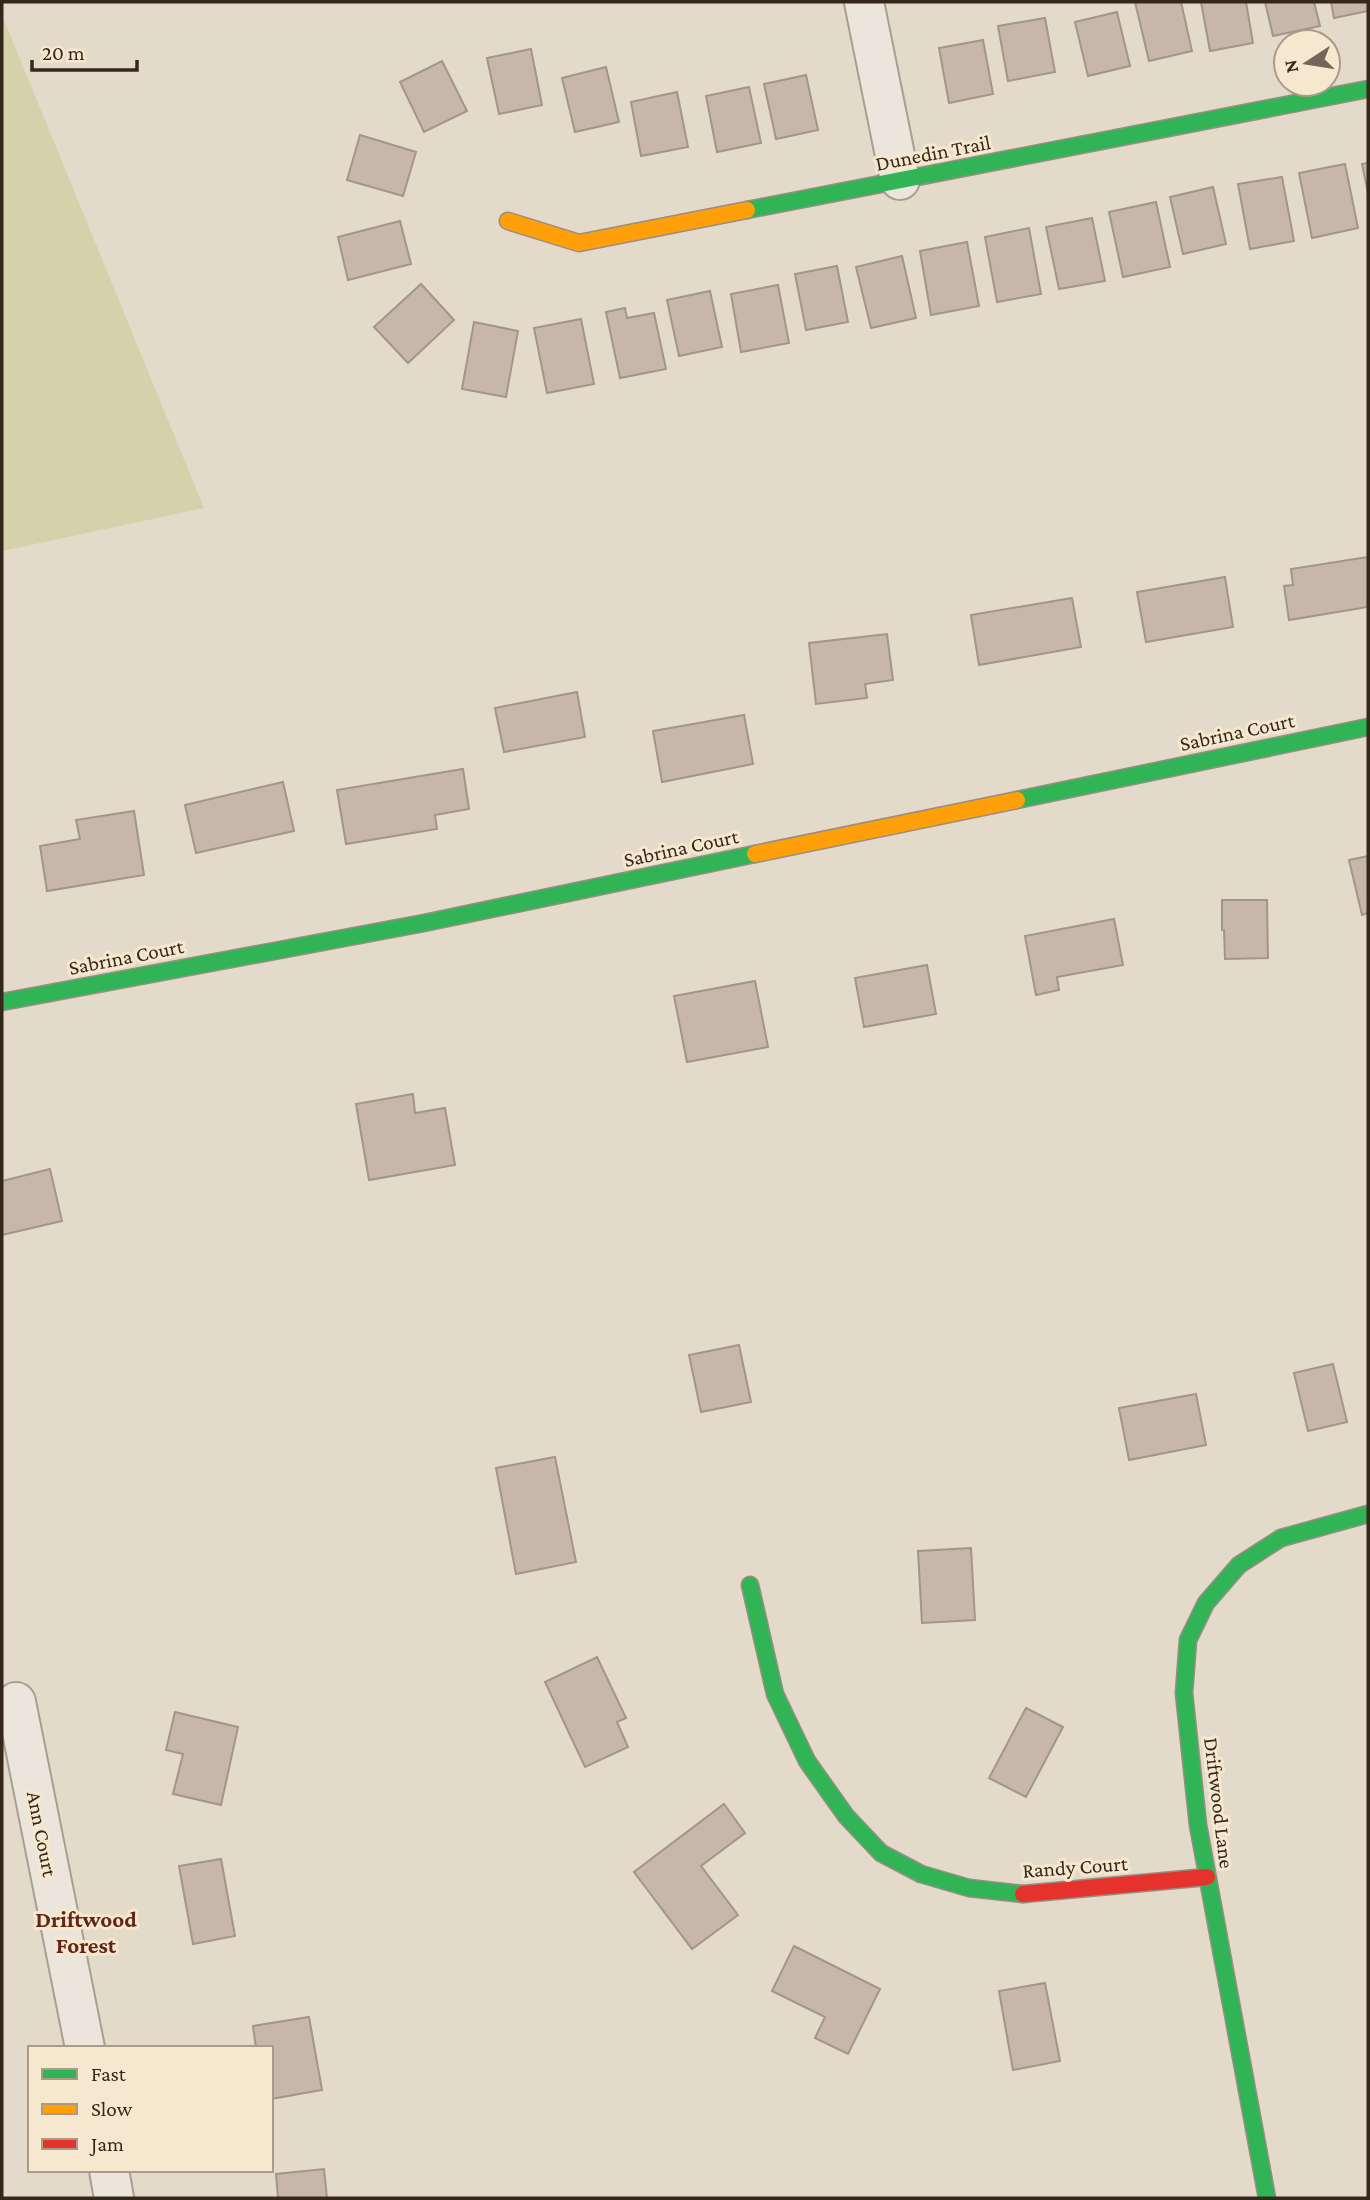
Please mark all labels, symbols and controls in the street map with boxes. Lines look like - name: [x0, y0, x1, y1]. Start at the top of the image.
- scale bar: [32, 28, 136, 72]
- north arrow: [1272, 28, 1342, 98]
- text: 20 m: [42, 41, 85, 65]
- text: N: [1279, 58, 1302, 75]
- street label: Dunedin Trail: [873, 130, 993, 176]
- street label: Sabrina Court: [1178, 708, 1297, 756]
- street label: Sabrina Court: [622, 824, 741, 872]
- street label: Sabrina Court: [67, 934, 186, 980]
- street label: Driftwood Lane: [1199, 1736, 1239, 1870]
- street label: Ann Court: [22, 1789, 62, 1880]
- street label: Randy Court: [1022, 1851, 1129, 1883]
- district label: Driftwood Forest: [35, 1906, 137, 1958]
- legend: [28, 2046, 273, 2172]
- text: Fast: [91, 2062, 127, 2086]
- text: Slow: [91, 2097, 133, 2121]
- text: Jam: [89, 2132, 124, 2156]

